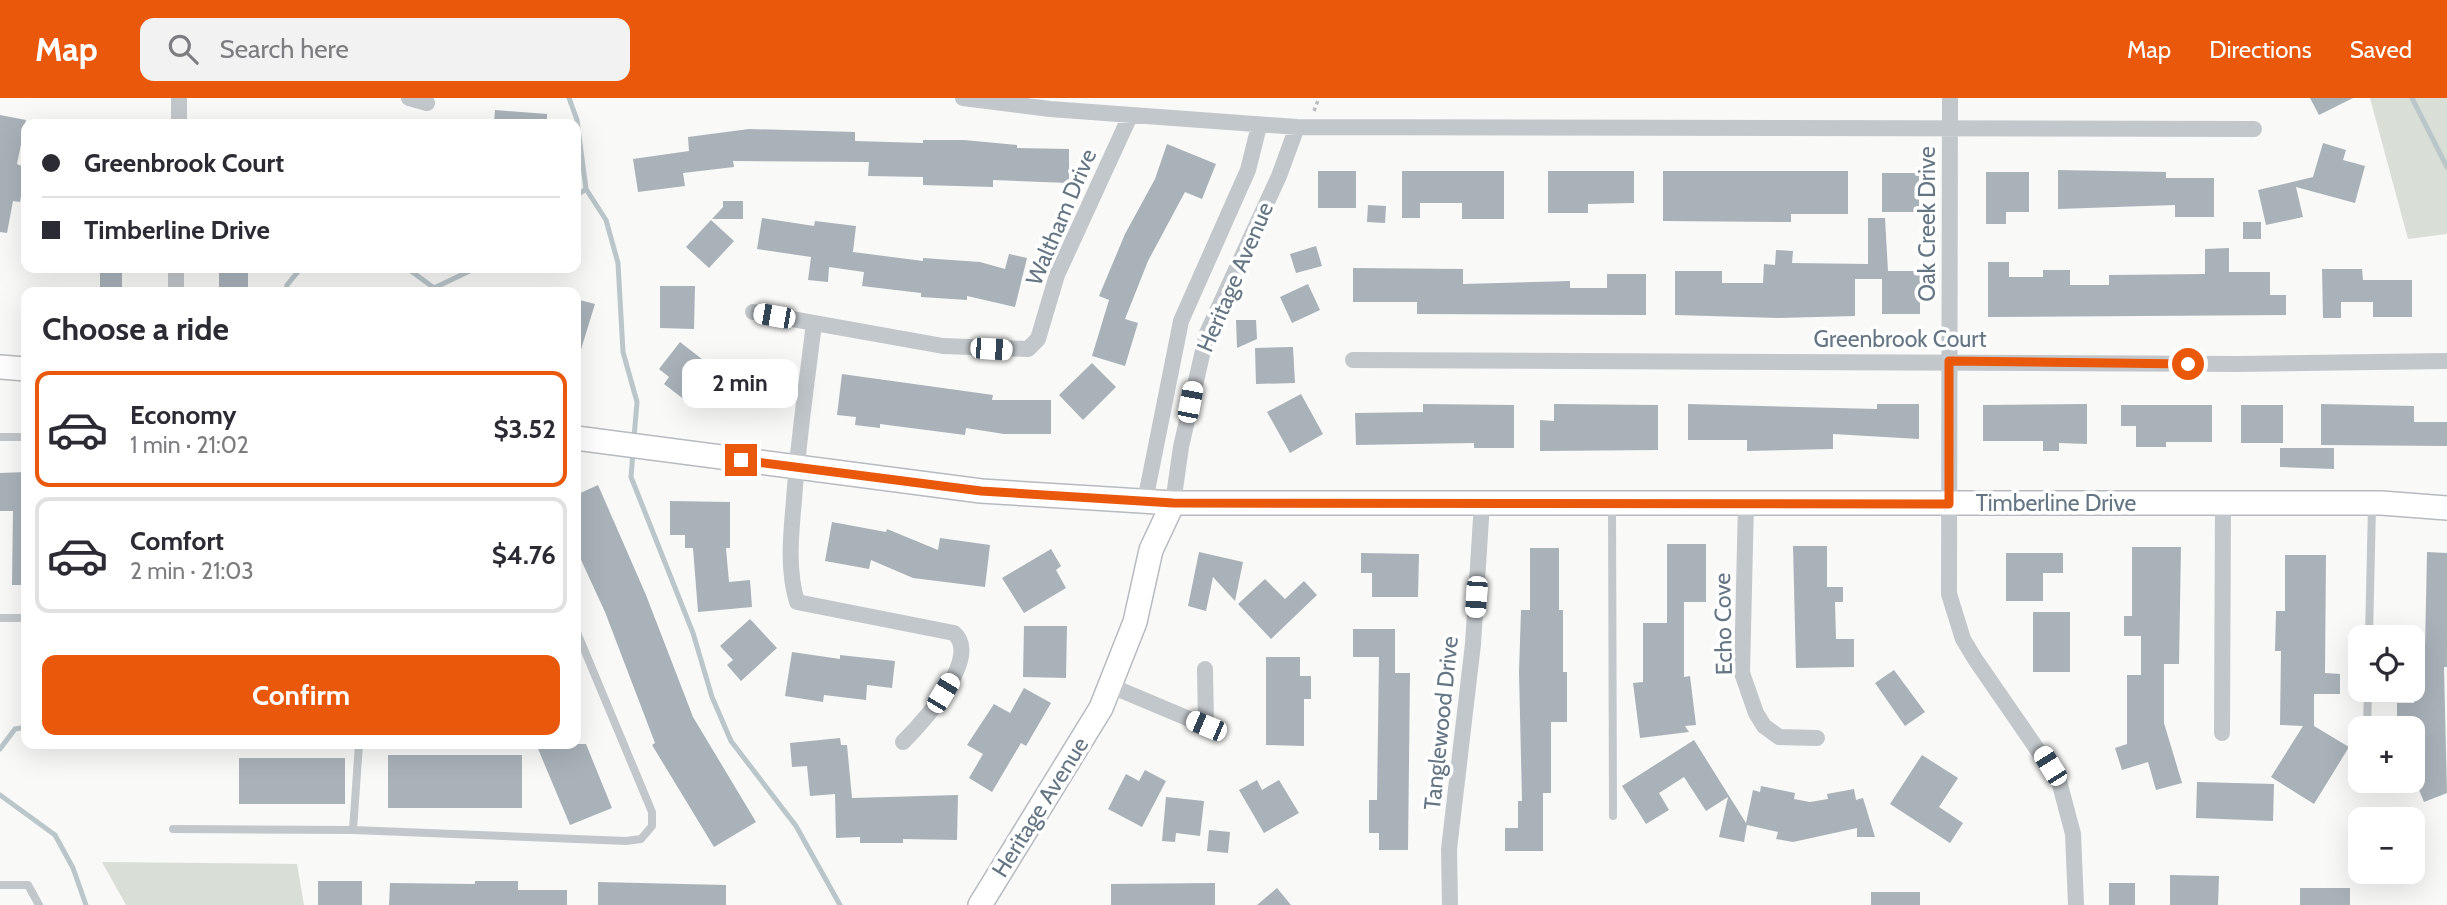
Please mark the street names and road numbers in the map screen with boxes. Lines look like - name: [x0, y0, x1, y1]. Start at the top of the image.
- street label: Waltham Drive: [1020, 144, 1102, 289]
- street label: Oak Creek Drive: [1913, 146, 1941, 302]
- street label: Heritage Avenue: [1191, 198, 1279, 356]
- street label: Greenbrook Court: [1814, 325, 1987, 353]
- street label: Timberline Drive: [1976, 489, 2137, 517]
- street label: Echo Cove: [1708, 572, 1738, 675]
- street label: Tanglewood Drive: [1418, 634, 1464, 811]
- street label: Heritage Avenue: [986, 732, 1094, 882]

